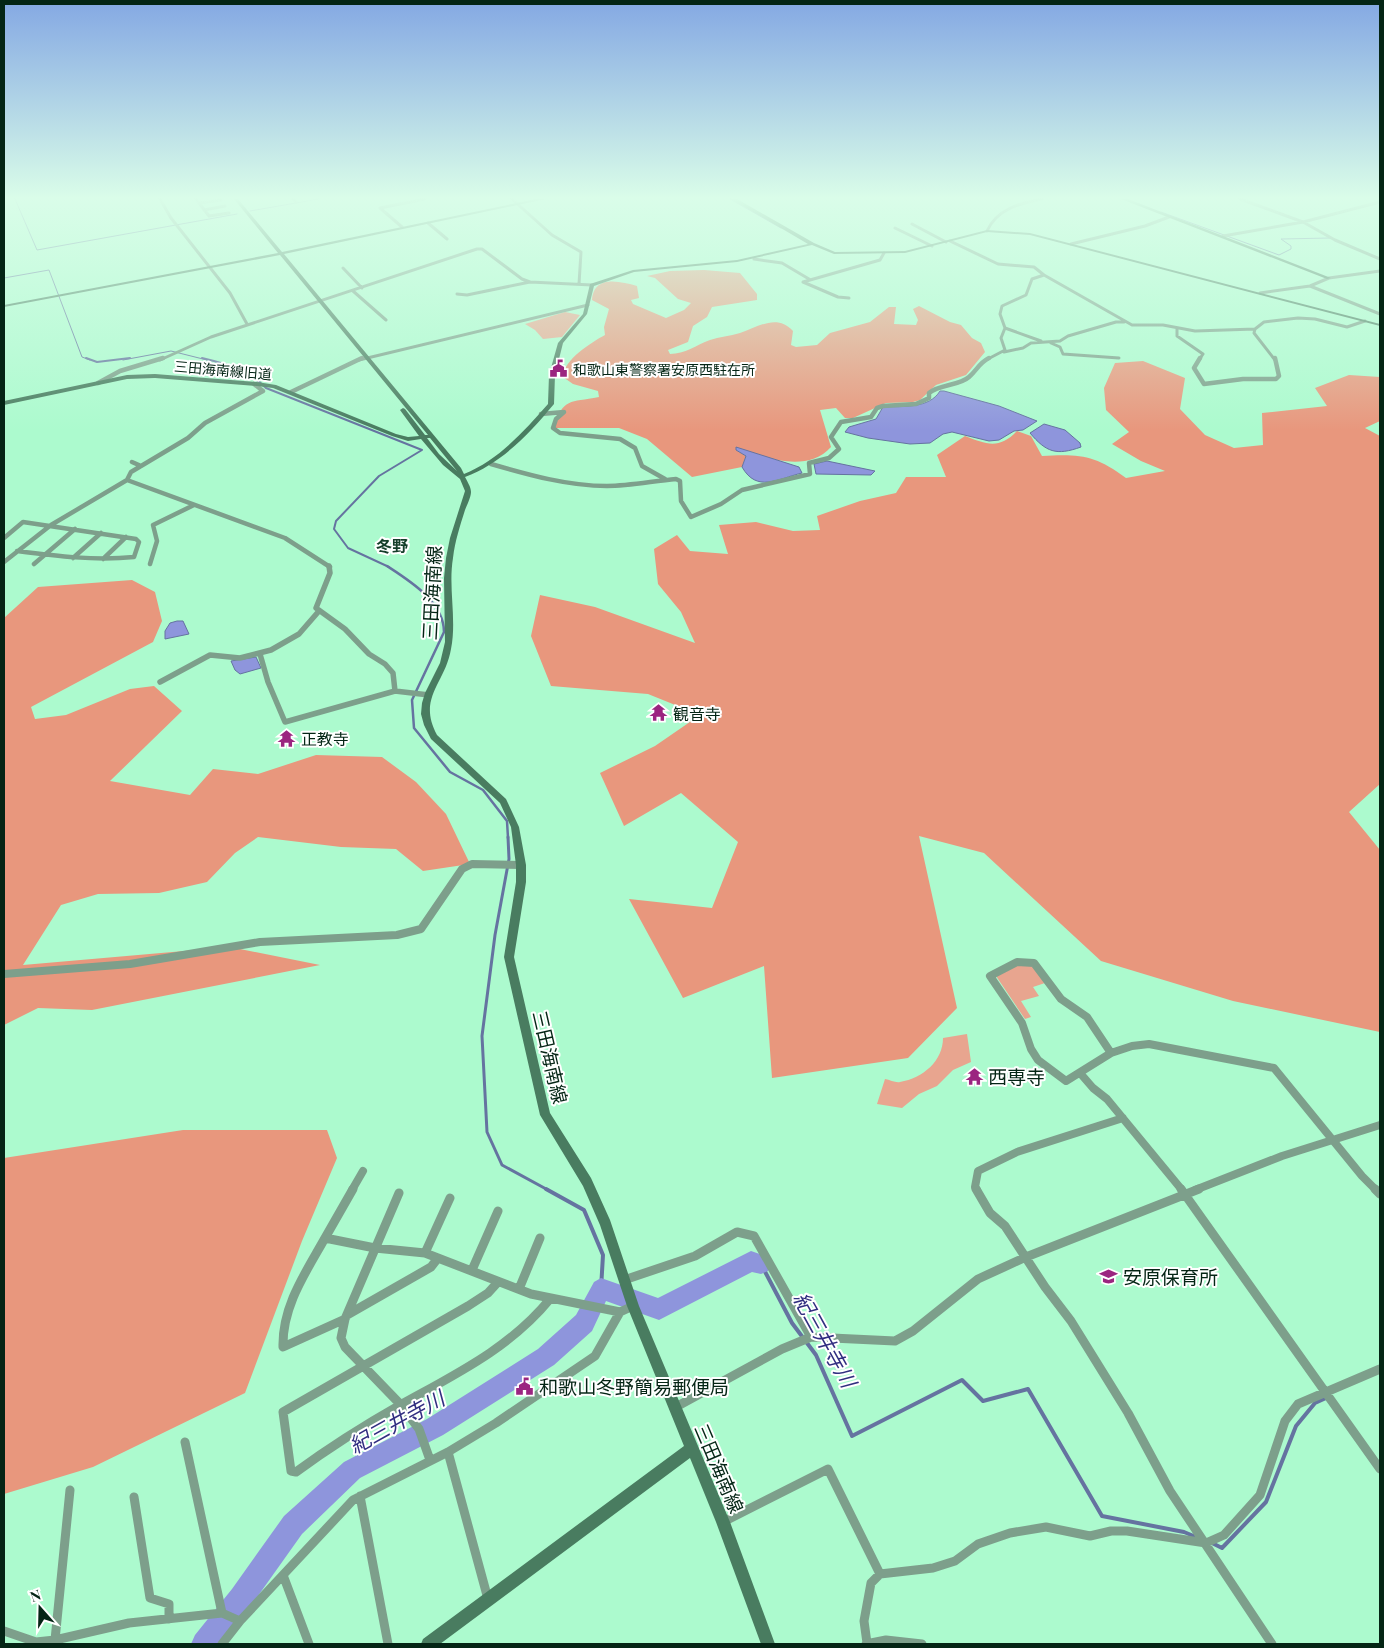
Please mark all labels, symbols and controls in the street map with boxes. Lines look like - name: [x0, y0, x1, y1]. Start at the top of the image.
- street label: 三田海南線旧道: [173, 356, 273, 384]
- public building icon: 和歌山東警察署安原西駐在所: [549, 359, 569, 379]
- place label: 和歌山東警察署安原西駐在所: [573, 360, 755, 379]
- district label: 冬野: [376, 535, 408, 556]
- street label: 三田海南線: [416, 545, 446, 641]
- temple icon: 観音寺: [649, 703, 669, 723]
- place label: 観音寺: [673, 703, 721, 724]
- temple icon: 正教寺: [277, 728, 297, 748]
- place label: 正教寺: [301, 728, 349, 749]
- street label: 三田海南線: [528, 1008, 574, 1106]
- place label: 西専寺: [988, 1063, 1045, 1089]
- temple icon: 西専寺: [964, 1066, 984, 1086]
- place label: 安原保育所: [1123, 1263, 1218, 1289]
- school or university icon: 安原保育所: [1099, 1266, 1119, 1286]
- water label: 紀三井寺川: [788, 1286, 865, 1393]
- place label: 和歌山冬野簡易郵便局: [539, 1373, 729, 1399]
- public building icon: 和歌山冬野簡易郵便局: [515, 1376, 535, 1396]
- water label: 紀三井寺川: [343, 1382, 450, 1459]
- street label: 三田海南線: [689, 1419, 751, 1517]
- north arrow: [15, 1583, 65, 1633]
- text: N: [27, 1585, 43, 1606]

